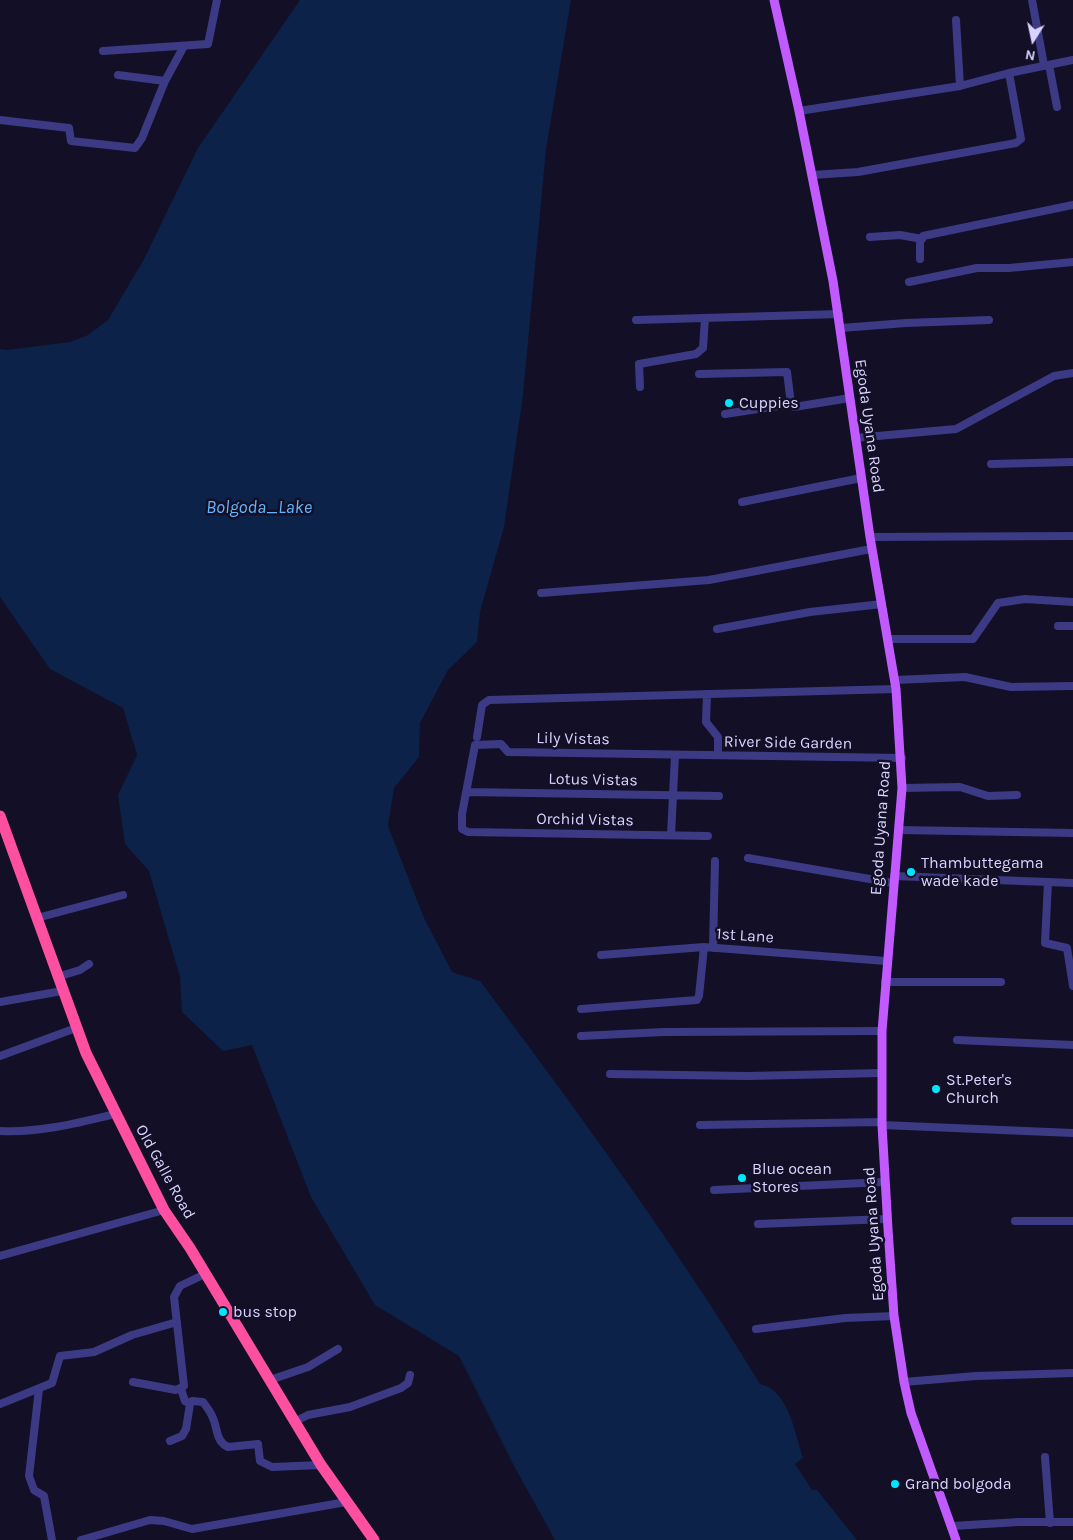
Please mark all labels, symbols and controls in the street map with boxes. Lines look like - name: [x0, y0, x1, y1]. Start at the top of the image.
- north arrow: [1008, 15, 1058, 65]
- text: N: [1024, 46, 1037, 65]
- street label: Egoda Uyana Road: [850, 358, 888, 494]
- place label: Cuppies: [739, 393, 799, 413]
- marker: Cuppies: [723, 397, 735, 409]
- water label: Bolgoda_Lake: [206, 497, 312, 519]
- street label: Lily Vistas: [536, 729, 610, 749]
- street label: River Side Garden: [724, 732, 852, 754]
- street label: Egoda Uyana Road: [867, 760, 895, 896]
- street label: Lotus Vistas: [548, 770, 638, 790]
- street label: Orchid Vistas: [536, 810, 634, 830]
- place label: Thambuttegama wade kade: [921, 853, 1043, 891]
- marker: Thambuttegama wade kade: [905, 866, 917, 878]
- street label: 1st Lane: [716, 924, 774, 948]
- place label: St.Peter's Church: [946, 1070, 1012, 1108]
- marker: St.Peter's Church: [930, 1083, 942, 1095]
- street label: Old Galle Road: [131, 1121, 199, 1223]
- place label: Blue ocean Stores: [752, 1159, 832, 1197]
- street label: Egoda Uyana Road: [860, 1166, 888, 1302]
- marker: Blue ocean Stores: [736, 1172, 748, 1184]
- place label: bus stop: [233, 1302, 297, 1322]
- marker: bus stop: [217, 1306, 229, 1318]
- place label: Grand bolgoda: [905, 1474, 1012, 1494]
- marker: Grand bolgoda: [889, 1478, 901, 1490]

